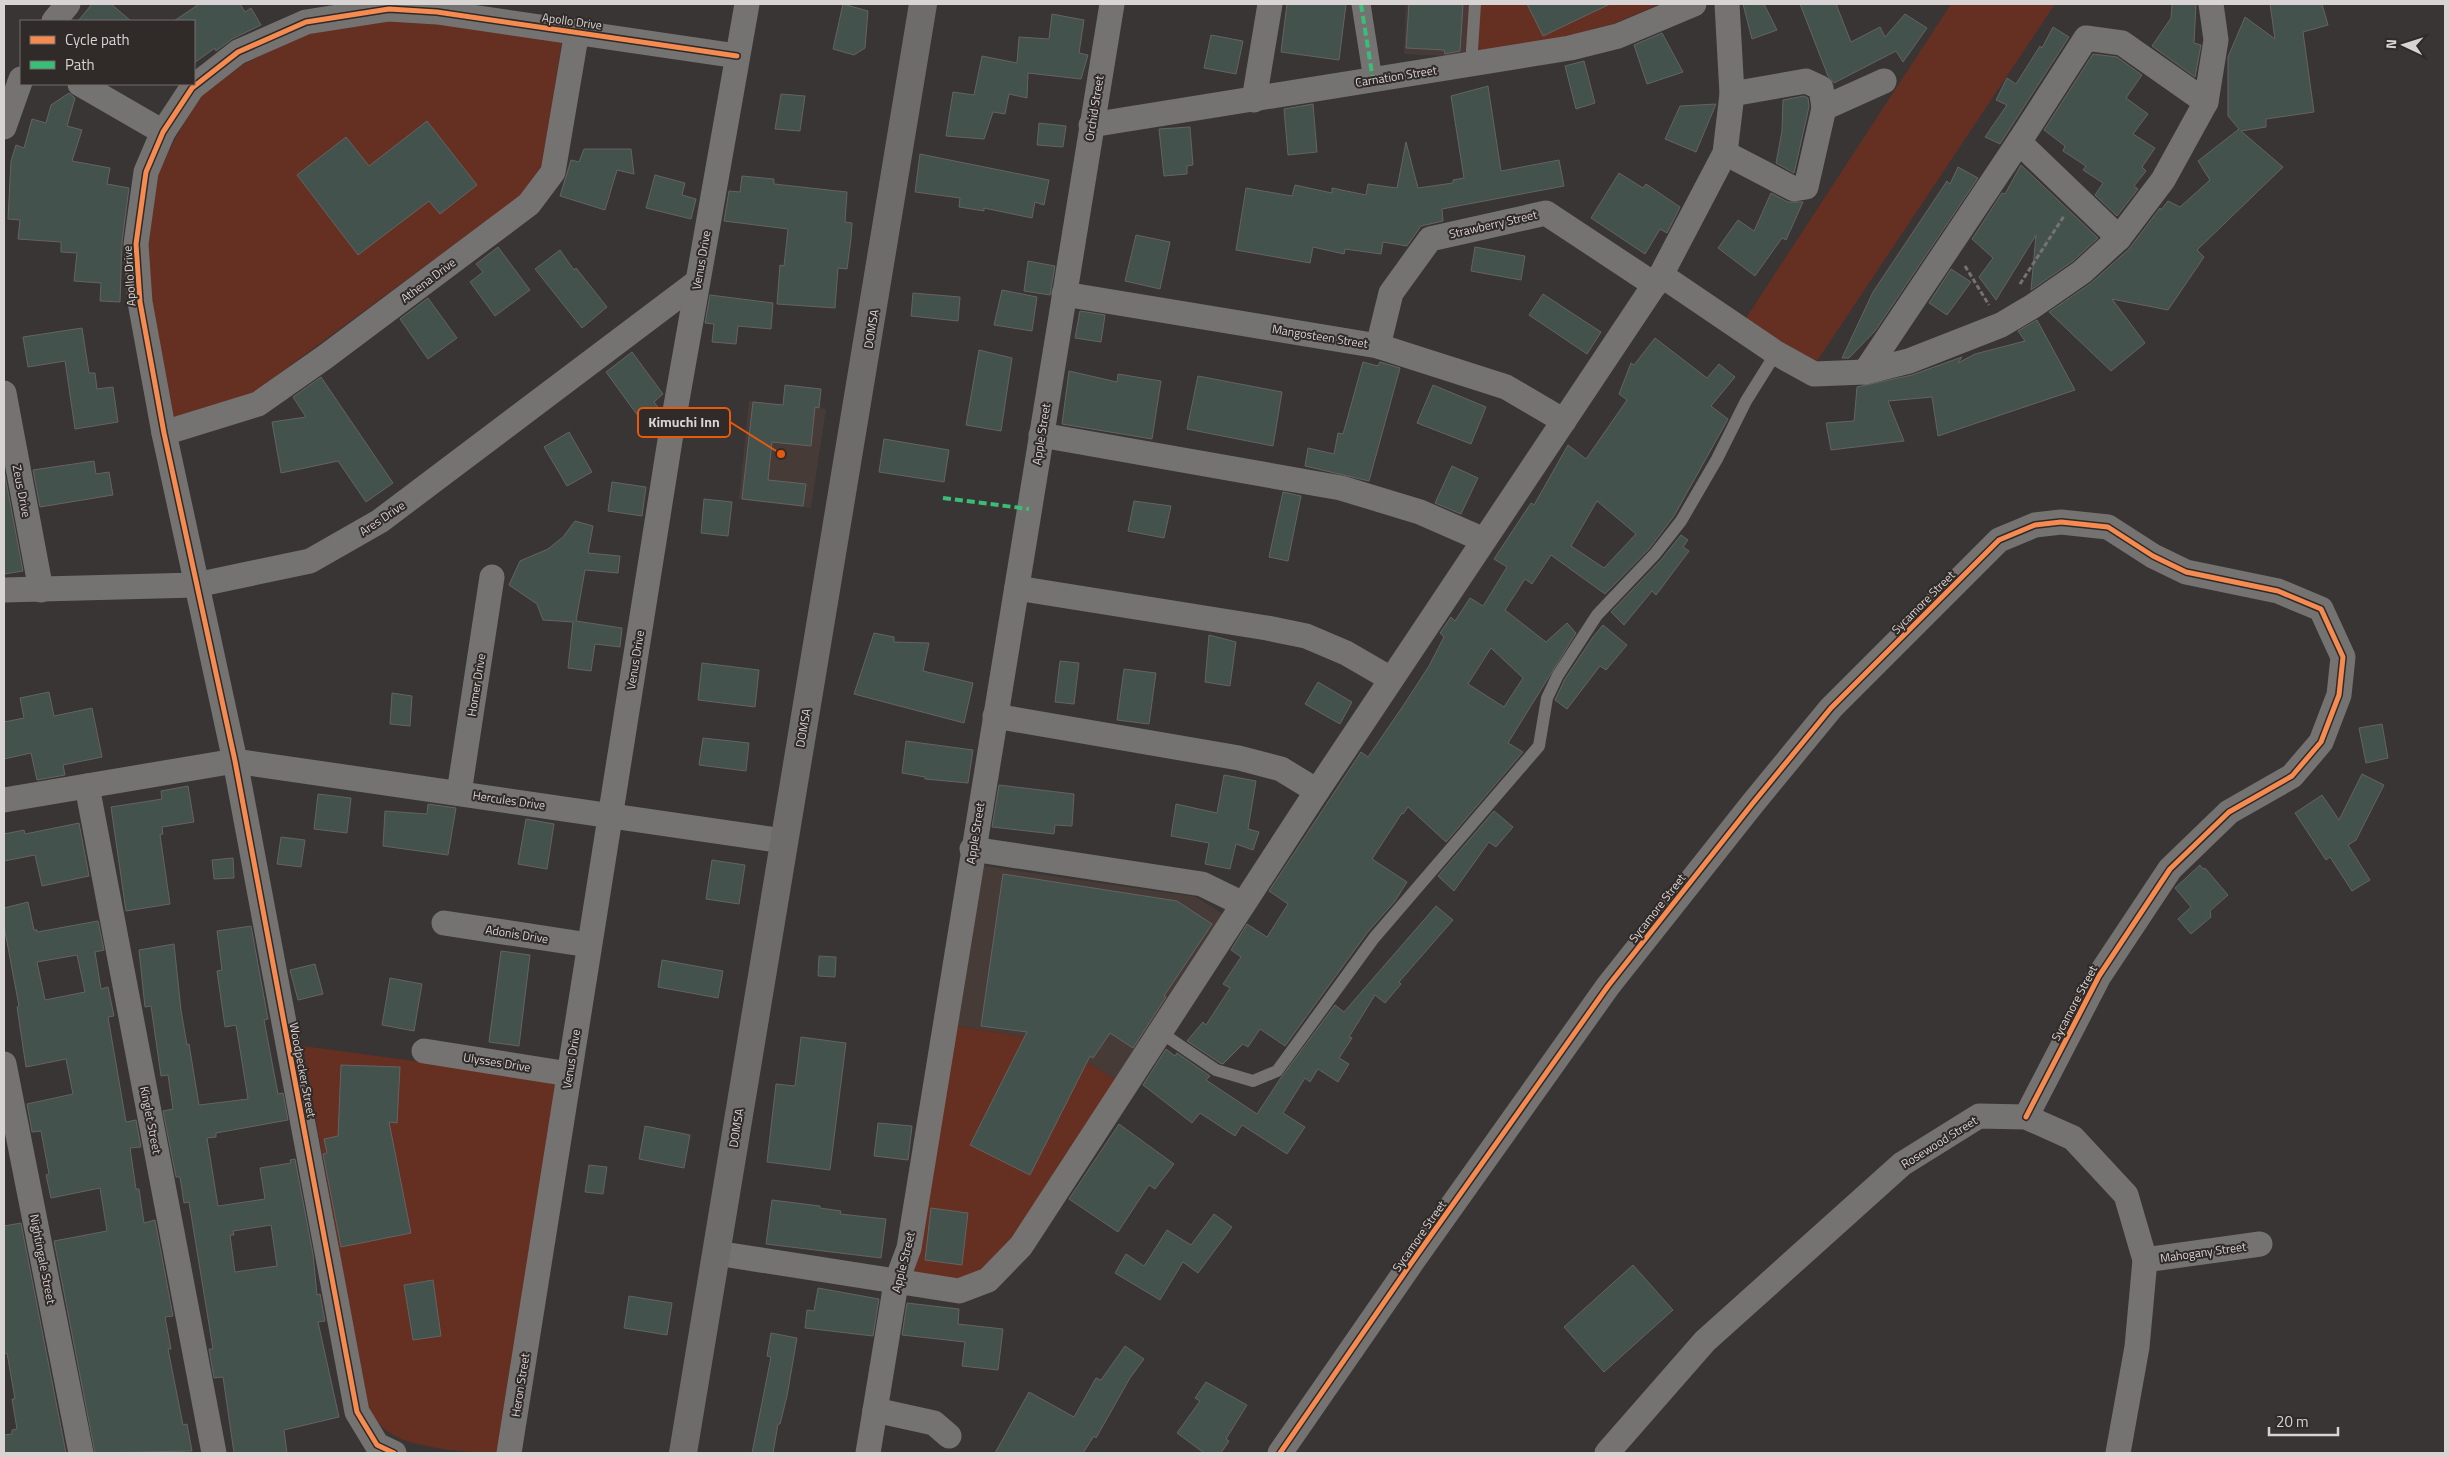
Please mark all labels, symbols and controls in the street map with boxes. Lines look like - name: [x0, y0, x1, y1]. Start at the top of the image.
- street label: Apollo Drive: [541, 7, 603, 35]
- legend: [20, 20, 195, 85]
- north arrow: [2379, 20, 2429, 70]
- text: Cycle path: [65, 28, 130, 51]
- text: N: [2380, 38, 2401, 50]
- text: Path: [65, 53, 95, 76]
- street label: Carnation Street: [1354, 60, 1439, 92]
- street label: Orchid Street: [1079, 73, 1109, 142]
- street label: Strawberry Street: [1447, 204, 1540, 243]
- street label: Venus Drive: [686, 229, 716, 291]
- street label: Apollo Drive: [117, 245, 141, 307]
- street label: Athena Drive: [396, 253, 460, 307]
- street label: DOMSA: [859, 308, 883, 350]
- street label: Mangosteen Street: [1271, 319, 1370, 353]
- street label: Apple Street: [1027, 401, 1055, 466]
- callout: Kimuchi Inn: [638, 408, 730, 437]
- text: Kimuchi Inn: [648, 411, 720, 432]
- street label: Zeus Drive: [8, 463, 36, 519]
- street label: Ares Drive: [355, 496, 409, 540]
- street label: Sycamore Street: [1887, 565, 1960, 638]
- street label: Venus Drive: [621, 629, 649, 691]
- street label: Homer Drive: [462, 652, 490, 718]
- street label: DOMSA: [790, 707, 816, 749]
- street label: Hercules Drive: [472, 786, 546, 814]
- street label: Apple Street: [961, 800, 989, 865]
- street label: Sycamore Street: [1624, 869, 1691, 947]
- street label: Adonis Drive: [484, 920, 550, 948]
- street label: Sycamore Street: [2046, 961, 2102, 1044]
- street label: Woodpecker Street: [284, 1021, 322, 1120]
- street label: Venus Drive: [557, 1028, 585, 1090]
- street label: Ulysses Drive: [462, 1047, 532, 1077]
- street label: Kinglet Street: [135, 1084, 167, 1156]
- street label: DOMSA: [724, 1107, 748, 1149]
- street label: Rosewood Street: [1897, 1111, 1982, 1173]
- street label: Sycamore Street: [1387, 1196, 1451, 1276]
- street label: Nightingale Street: [25, 1212, 61, 1306]
- street label: Apple Street: [886, 1229, 920, 1294]
- street label: Mahogany Street: [2159, 1236, 2248, 1267]
- street label: Heron Street: [506, 1351, 535, 1418]
- scale bar: [2269, 1404, 2338, 1436]
- text: 20 m: [2276, 1410, 2309, 1433]

